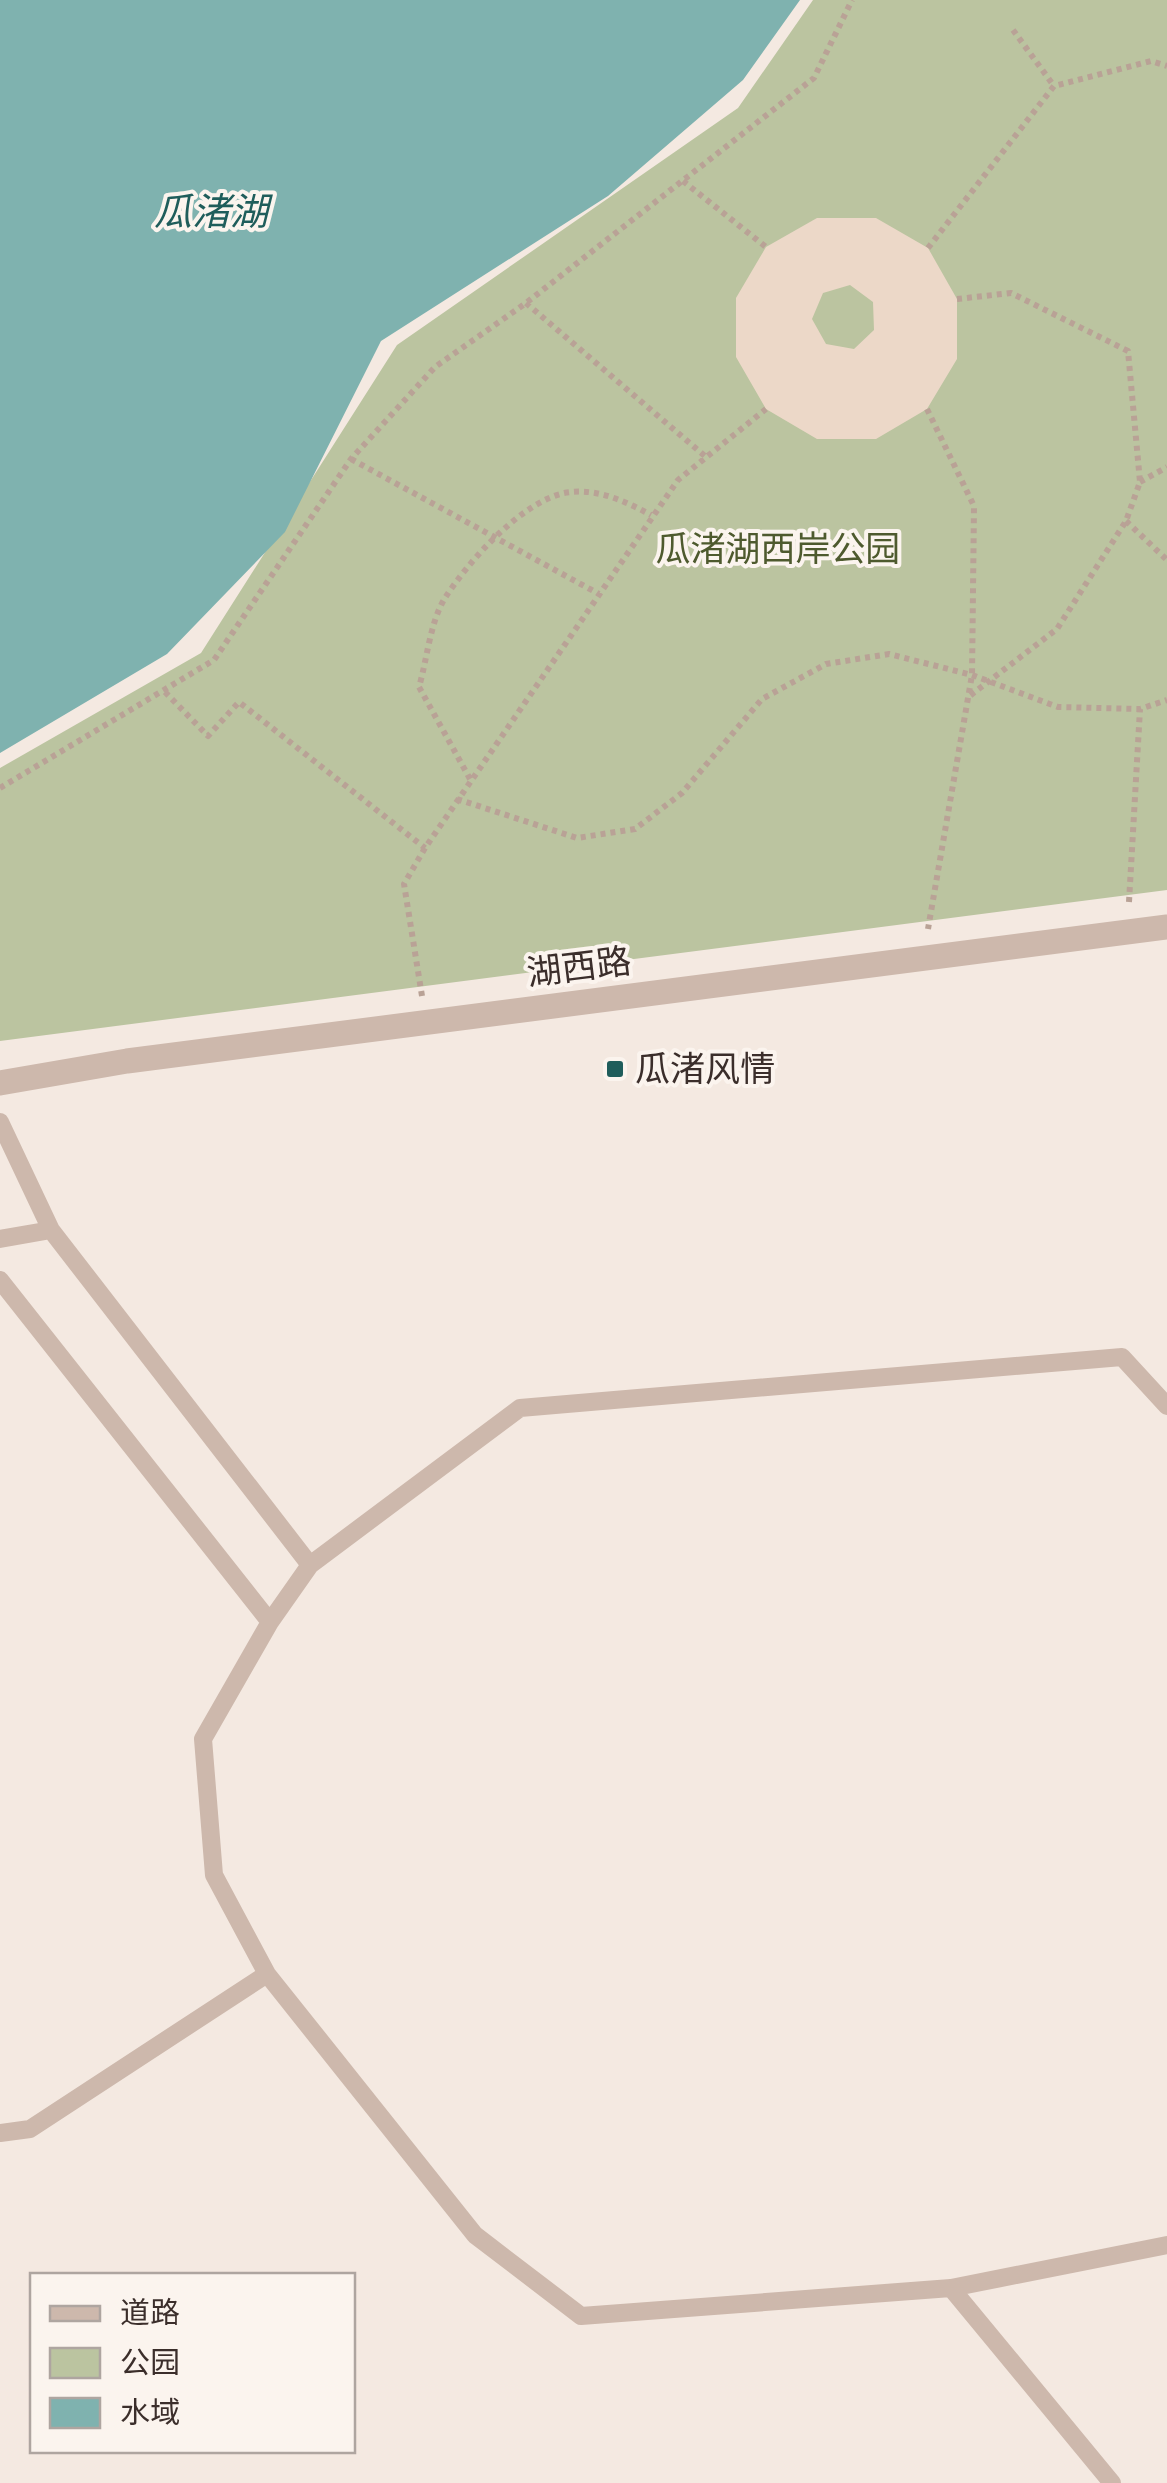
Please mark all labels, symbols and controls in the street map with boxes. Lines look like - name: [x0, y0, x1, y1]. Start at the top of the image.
- water label: 瓜渚湖: [154, 184, 273, 236]
- park label: 瓜渚湖西岸公园: [655, 524, 901, 572]
- street label: 湖西路: [524, 936, 634, 996]
- place label: 瓜渚风情: [635, 1044, 775, 1092]
- marker: 瓜渚风情: [604, 1058, 626, 1080]
- legend: [30, 2273, 355, 2453]
- text: 道路: [120, 2291, 180, 2332]
- text: 公园: [120, 2341, 180, 2382]
- text: 水域: [120, 2391, 180, 2432]

